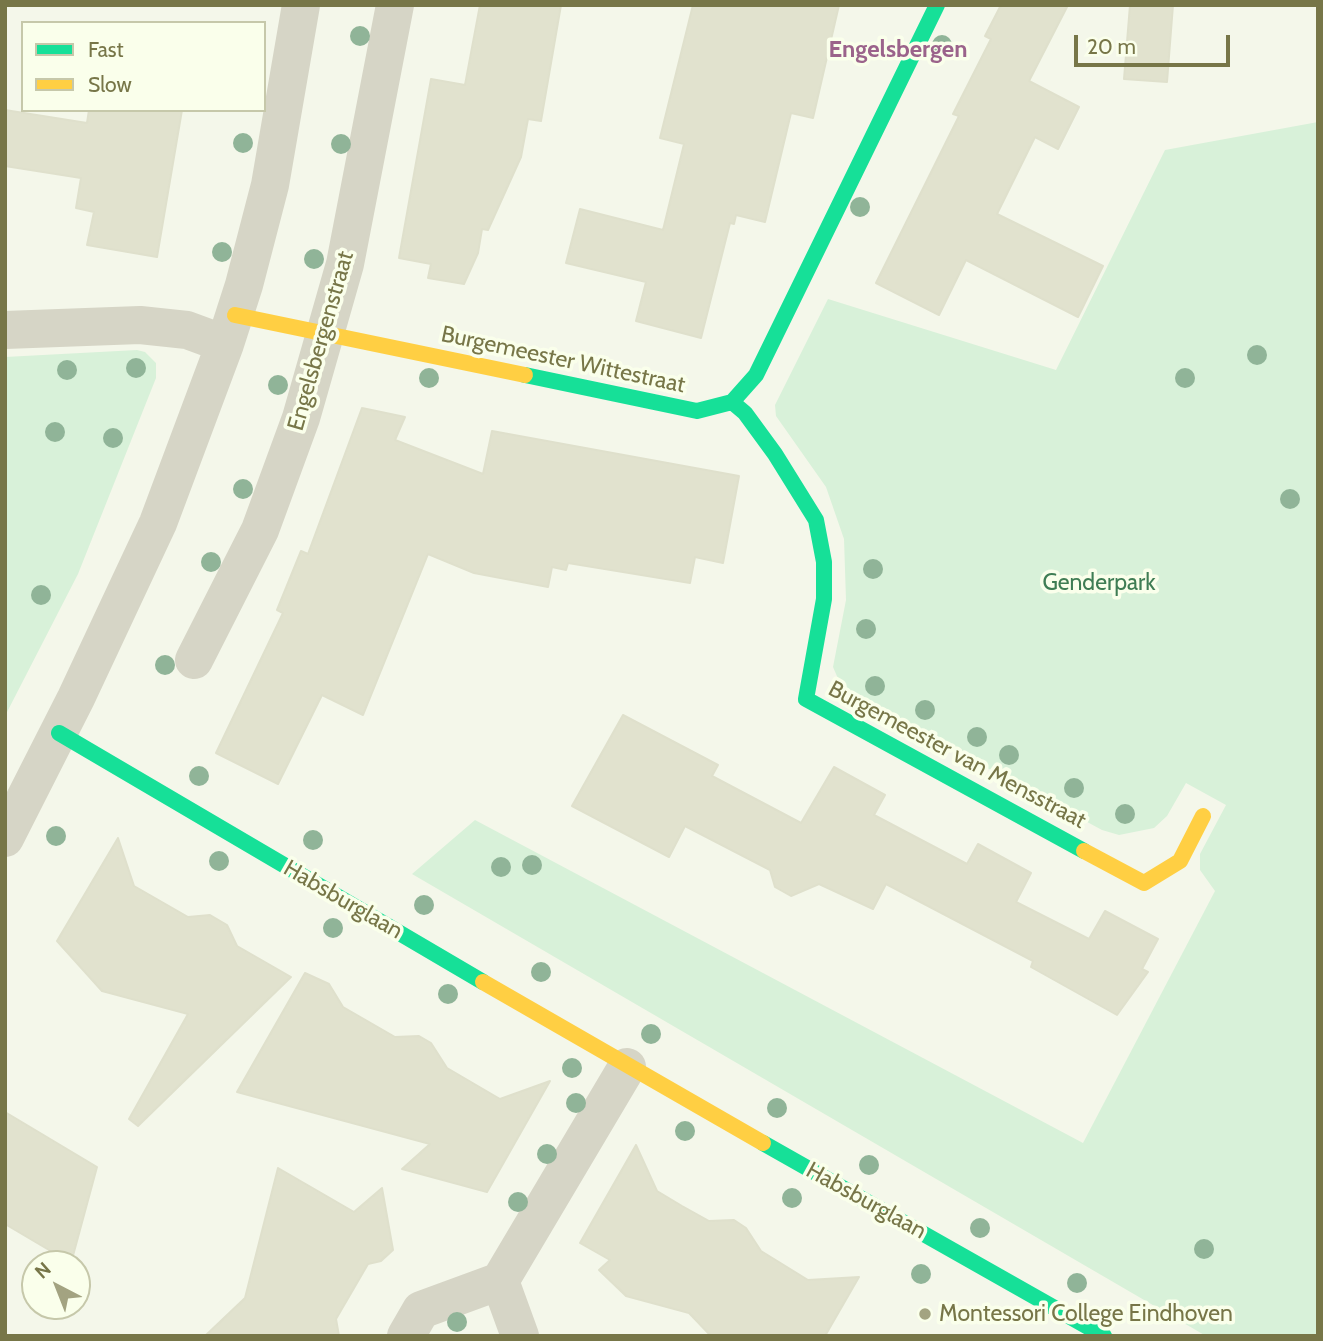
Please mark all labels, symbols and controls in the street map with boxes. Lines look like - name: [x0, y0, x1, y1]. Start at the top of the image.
- legend: [21, 21, 266, 112]
- scale bar: [1078, 21, 1234, 65]
- text: 20 m: [1087, 34, 1136, 59]
- district label: Engelsbergen: [829, 36, 967, 64]
- text: Fast: [88, 37, 124, 62]
- text: Slow: [88, 72, 132, 97]
- street label: Engelsbergenstraat: [282, 248, 360, 434]
- street label: Burgemeester Wittestraat: [438, 321, 688, 399]
- park label: Genderpark: [1042, 569, 1156, 597]
- street label: Burgemeester van Mensstraat: [823, 675, 1091, 835]
- street label: Habsburglaan: [278, 855, 408, 945]
- street label: Habsburglaan: [801, 1157, 931, 1245]
- north arrow: [21, 1250, 91, 1320]
- text: N: [30, 1257, 56, 1284]
- place label: Montessori College Eindhoven: [939, 1300, 1233, 1328]
- marker: Montessori College Eindhoven: [917, 1306, 933, 1322]

